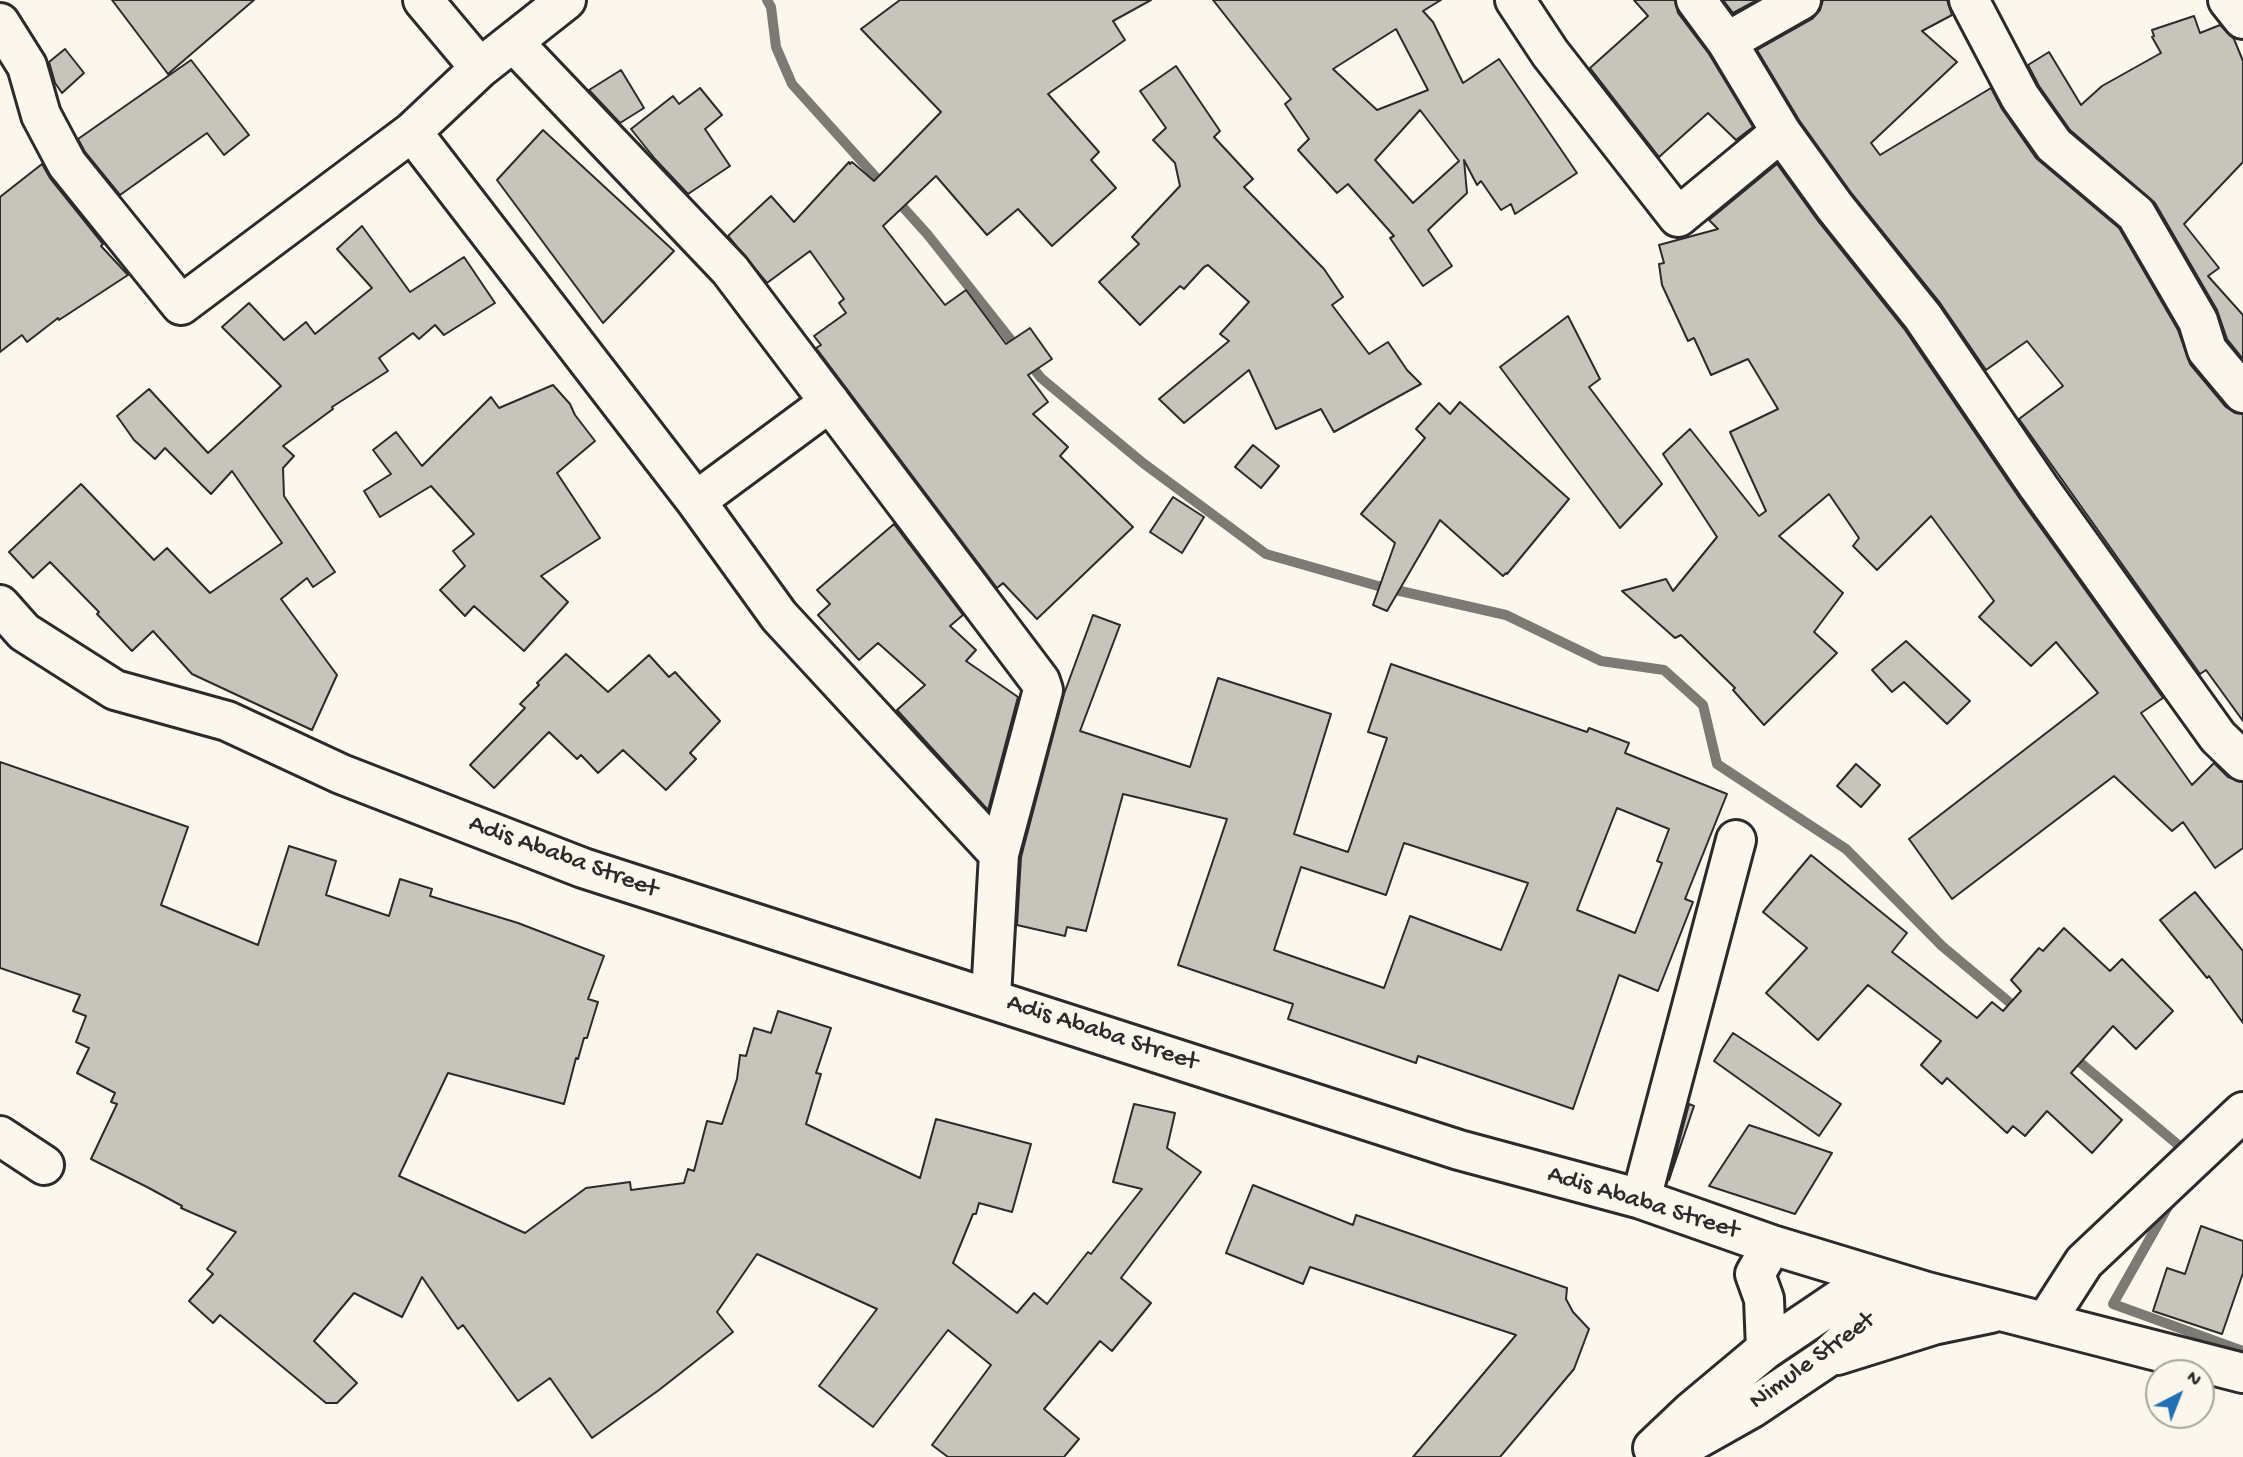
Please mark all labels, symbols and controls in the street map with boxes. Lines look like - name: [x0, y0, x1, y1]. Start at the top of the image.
- street label: Adis Ababa Street: [464, 809, 662, 907]
- street label: Adis Ababa Street: [1003, 988, 1201, 1080]
- street label: Adis Ababa Street: [1543, 1160, 1743, 1248]
- street label: Nimule Street: [1744, 1306, 1882, 1418]
- north arrow: [2145, 1359, 2215, 1429]
- text: N: [2181, 1367, 2205, 1392]

